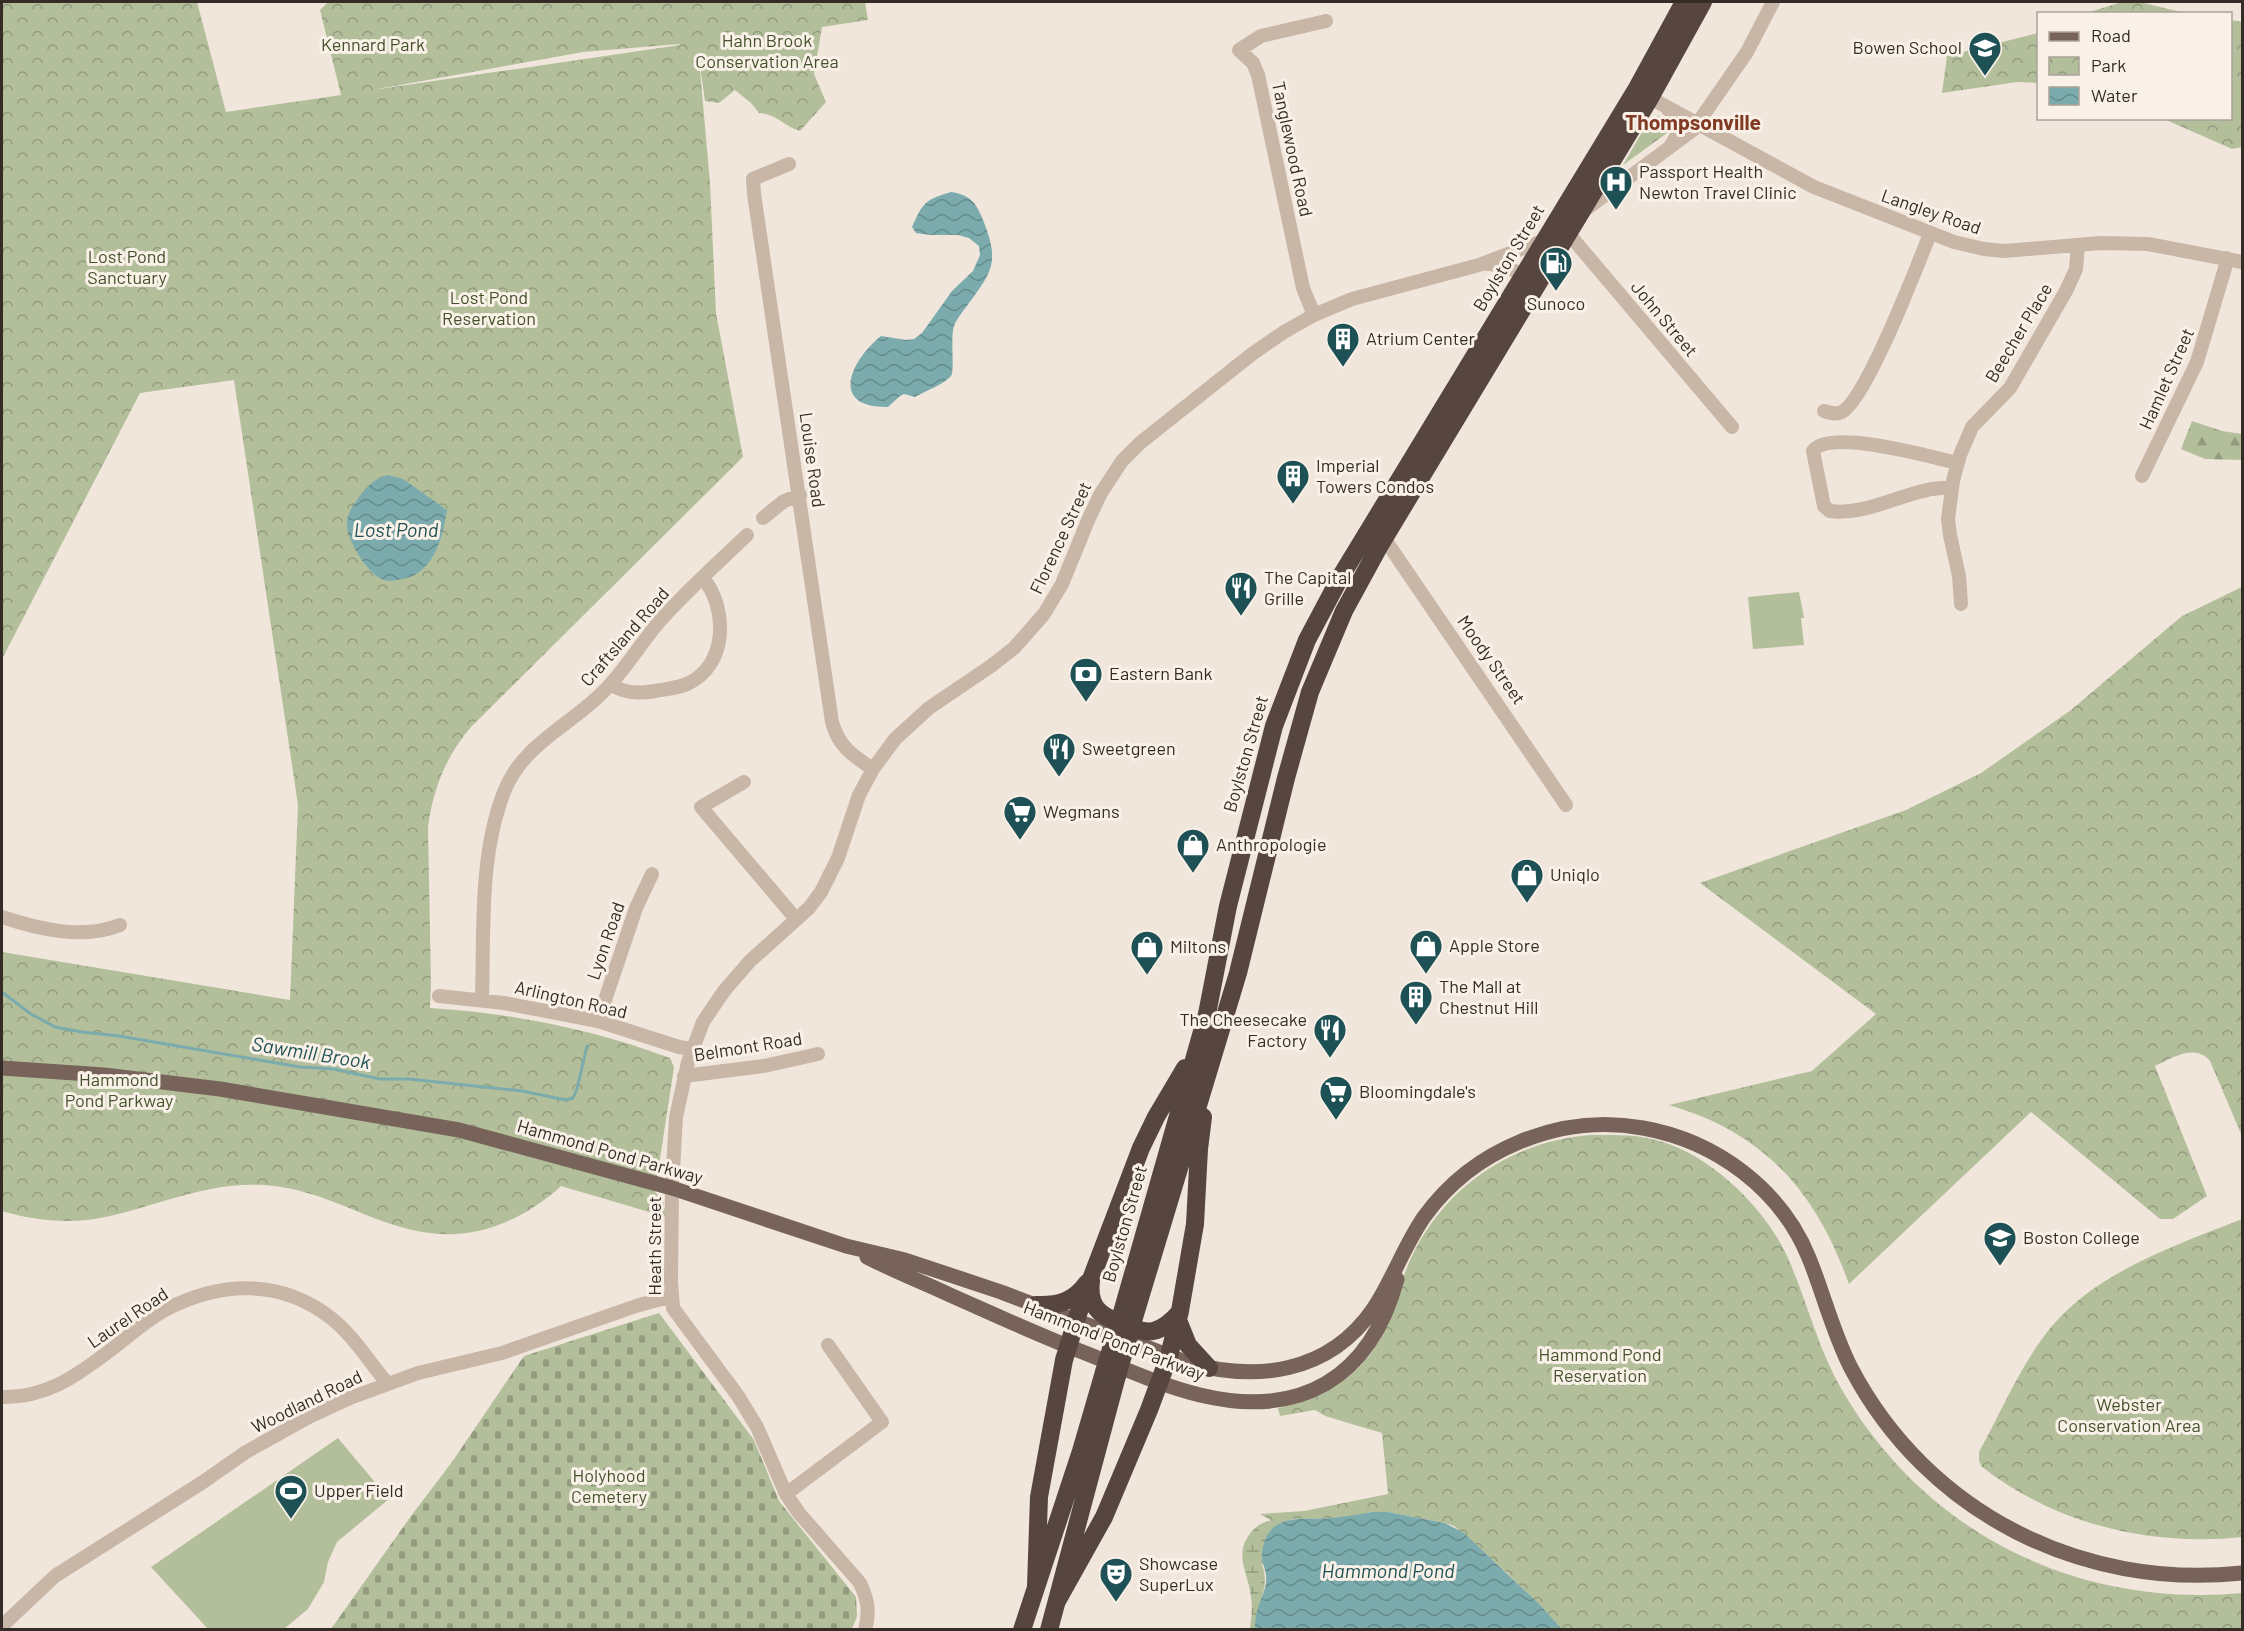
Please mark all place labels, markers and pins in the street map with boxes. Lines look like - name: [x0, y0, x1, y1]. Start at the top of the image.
- school or university icon: Bowen School: [1967, 30, 2003, 77]
- place label: Bowen School: [1852, 36, 1962, 58]
- place label: Passport Health Newton Travel Clinic: [1639, 160, 1797, 203]
- hospital icon: Passport Health Newton Travel Clinic: [1598, 164, 1634, 211]
- fuel station icon: Sunoco: [1538, 245, 1574, 292]
- place label: Sunoco: [1527, 292, 1585, 314]
- building icon: Atrium Center: [1325, 321, 1361, 368]
- place label: Atrium Center: [1366, 327, 1476, 349]
- place label: Imperial Towers Condos: [1316, 454, 1434, 497]
- building icon: Imperial Towers Condos: [1275, 458, 1311, 505]
- place label: The Capital Grille: [1264, 566, 1351, 609]
- restaurant icon: The Capital Grille: [1223, 570, 1259, 617]
- bank icon: Eastern Bank: [1068, 656, 1104, 703]
- place label: Eastern Bank: [1109, 662, 1213, 684]
- restaurant icon: Sweetgreen: [1041, 731, 1077, 778]
- place label: Sweetgreen: [1082, 737, 1176, 759]
- supermarket icon: Wegmans: [1002, 794, 1038, 841]
- place label: Wegmans: [1043, 800, 1120, 822]
- shop icon: Anthropologie: [1175, 827, 1211, 874]
- place label: Anthropologie: [1216, 833, 1327, 855]
- shop icon: Uniqlo: [1509, 857, 1545, 904]
- place label: Uniqlo: [1550, 863, 1600, 885]
- shop icon: Apple Store: [1408, 928, 1444, 975]
- shop icon: Miltons: [1129, 929, 1165, 976]
- place label: Apple Store: [1449, 934, 1540, 956]
- place label: Miltons: [1170, 935, 1226, 957]
- place label: The Mall at Chestnut Hill: [1439, 975, 1538, 1018]
- building icon: The Mall at Chestnut Hill: [1398, 979, 1434, 1026]
- place label: The Cheesecake Factory: [1179, 1008, 1307, 1051]
- restaurant icon: The Cheesecake Factory: [1312, 1012, 1348, 1059]
- supermarket icon: Bloomingdale's: [1318, 1074, 1354, 1121]
- place label: Bloomingdale's: [1359, 1080, 1476, 1102]
- school or university icon: Boston College: [1982, 1220, 2018, 1267]
- place label: Boston College: [2023, 1226, 2140, 1248]
- sports icon: Upper Field: [273, 1473, 309, 1520]
- place label: Upper Field: [314, 1479, 404, 1501]
- place label: Showcase SuperLux: [1139, 1552, 1218, 1595]
- theatre icon: Showcase SuperLux: [1098, 1556, 1134, 1603]

